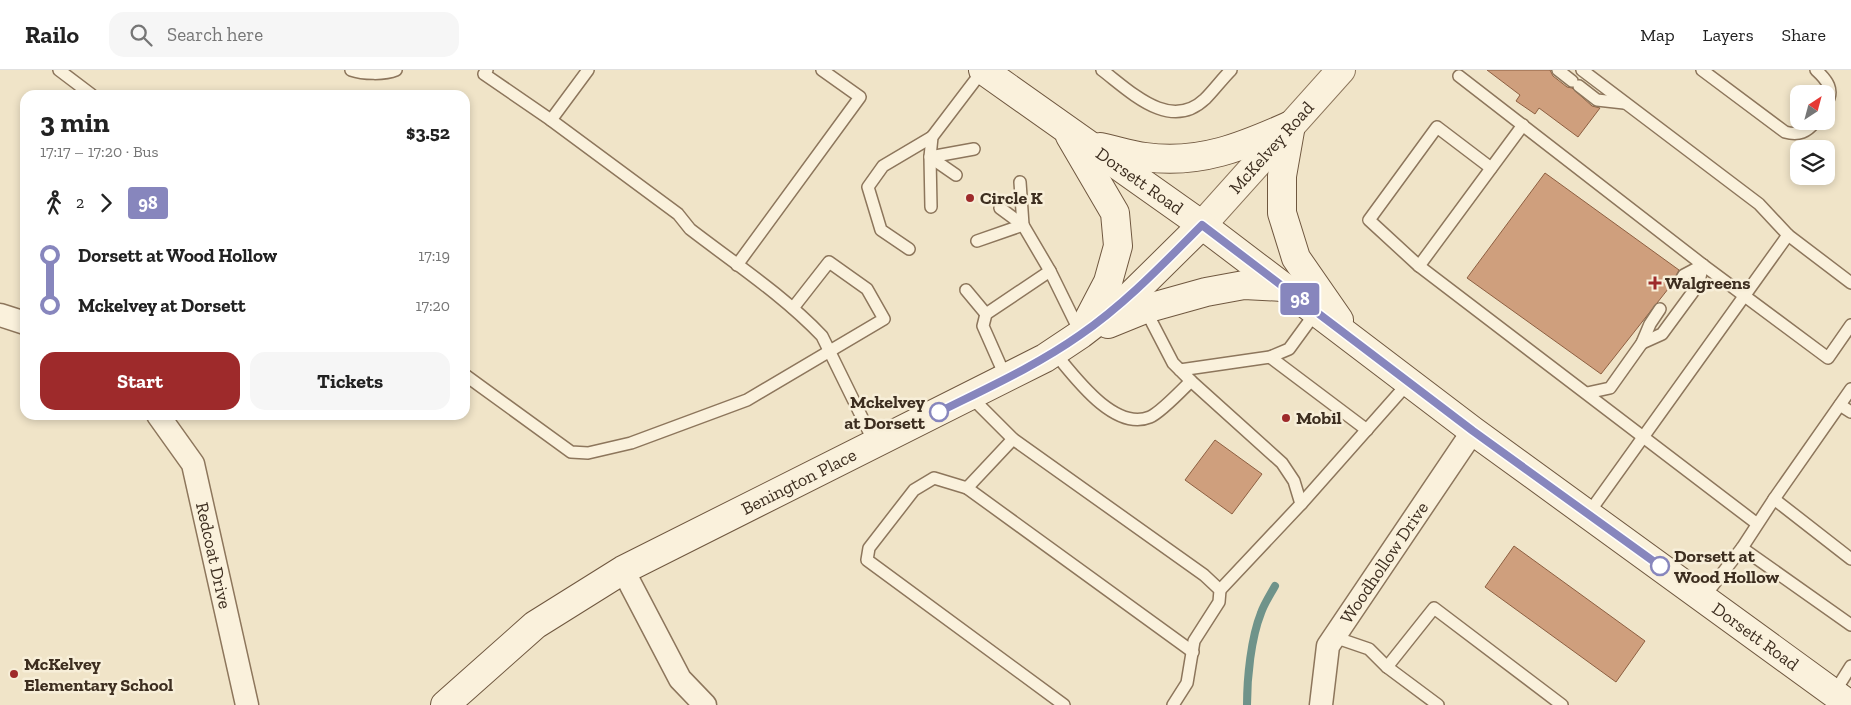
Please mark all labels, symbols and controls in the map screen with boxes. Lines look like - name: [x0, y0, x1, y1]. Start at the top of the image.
- search box: [109, 12, 459, 57]
- text: Railo: [25, 20, 79, 49]
- icon: search: [127, 21, 155, 49]
- text: Search here: [167, 23, 263, 46]
- text: Map: [1640, 24, 1675, 46]
- text: Layers: [1703, 24, 1754, 46]
- text: Share: [1782, 24, 1826, 46]
- north arrow: [1790, 85, 1835, 130]
- map controls: [1790, 85, 1835, 185]
- street label: McKelvey Road: [1224, 97, 1319, 198]
- text: 3 min: [40, 106, 110, 139]
- text: $3.52: [406, 121, 450, 144]
- button: layers: [1790, 140, 1835, 185]
- text: 17:17 – 17:20 · Bus: [40, 142, 159, 161]
- street label: Dorsett Road: [1092, 142, 1188, 219]
- place label: Circle K: [980, 187, 1043, 209]
- icon: walk: [40, 189, 68, 217]
- icon: forward: [92, 189, 120, 217]
- text: 98: [138, 192, 158, 214]
- marker: Circle K: [964, 192, 976, 204]
- text: 2: [76, 193, 84, 212]
- text: Dorsett at Wood Hollow: [78, 244, 277, 267]
- text: 17:19: [418, 246, 450, 265]
- place label: Walgreens: [1665, 272, 1751, 294]
- marker: Walgreens: [1649, 277, 1661, 289]
- line badge: 98: [1278, 283, 1322, 315]
- text: 98: [1290, 288, 1310, 310]
- text: Mckelvey at Dorsett: [78, 294, 246, 317]
- text: 17:20: [416, 296, 450, 315]
- button: Start: [40, 352, 240, 410]
- button: Tickets: [250, 352, 450, 410]
- place label: Mckelvey at Dorsett: [844, 391, 926, 434]
- marker: Mckelvey at Dorsett: [929, 402, 949, 422]
- place label: Mobil: [1296, 407, 1342, 429]
- marker: Mobil: [1280, 412, 1292, 424]
- street label: Benington Place: [738, 444, 860, 520]
- street label: Woodhollow Drive: [1335, 498, 1433, 628]
- street label: Redcoat Drive: [191, 500, 236, 611]
- place label: Dorsett at Wood Hollow: [1674, 545, 1779, 588]
- marker: Dorsett at Wood Hollow: [1650, 556, 1670, 576]
- street label: Dorsett Road: [1708, 597, 1803, 675]
- place label: McKelvey Elementary School: [24, 653, 173, 696]
- marker: McKelvey Elementary School: [8, 668, 20, 680]

